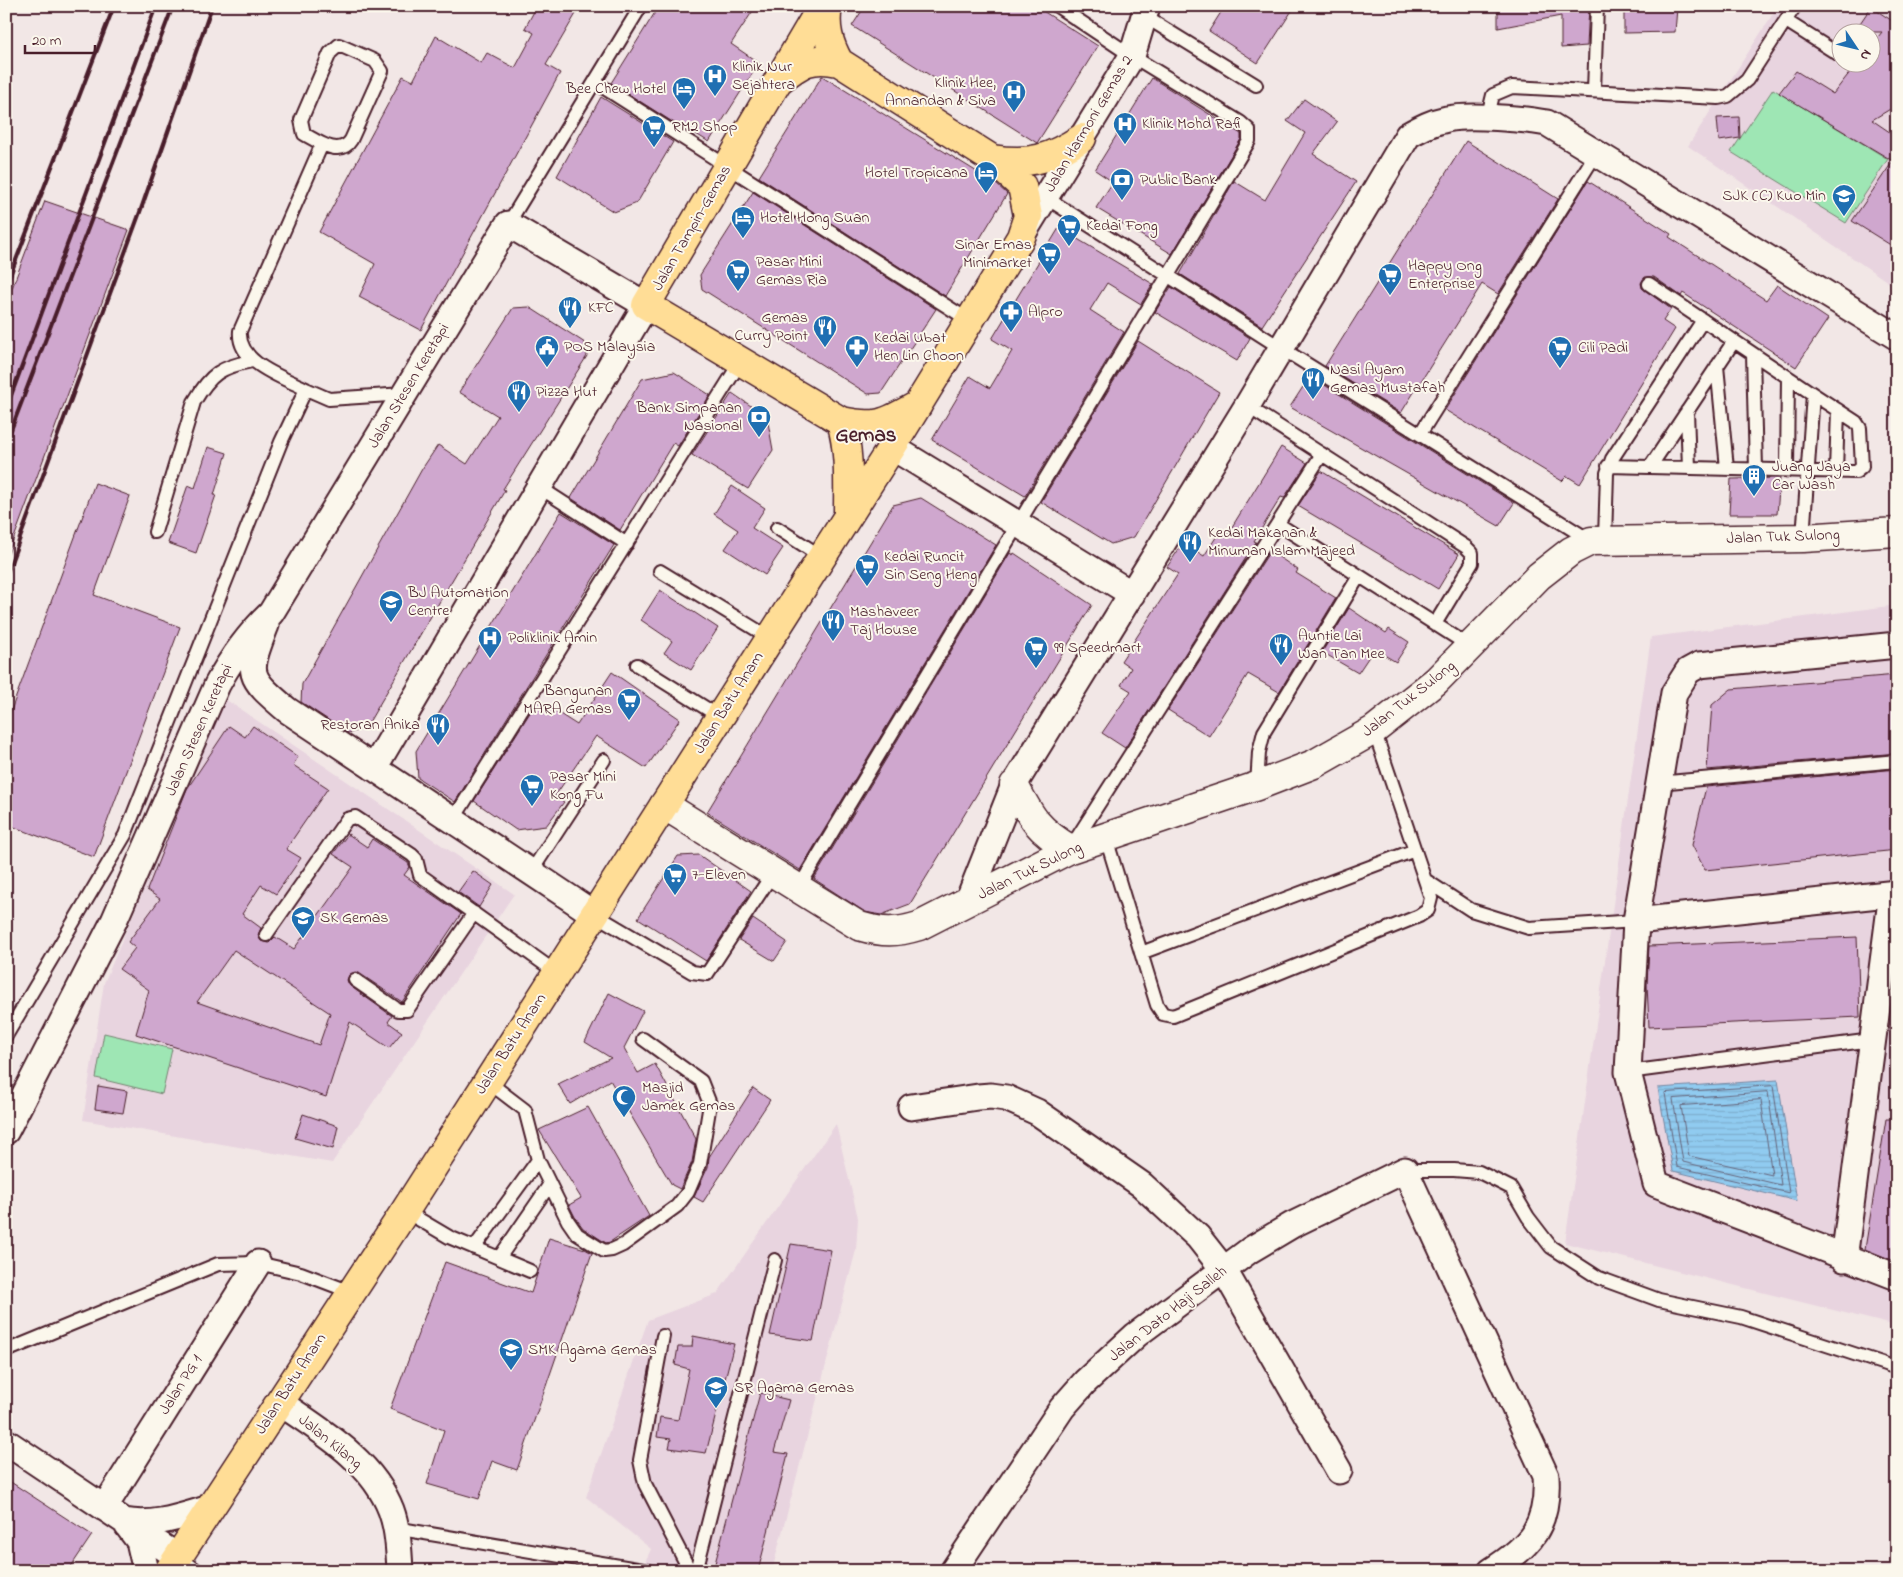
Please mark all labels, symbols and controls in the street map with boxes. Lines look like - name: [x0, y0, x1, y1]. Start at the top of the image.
- scale bar: [25, 22, 95, 54]
- north arrow: [1830, 22, 1880, 72]
- text: 20 m: [32, 30, 62, 52]
- text: N: [1854, 45, 1877, 64]
- street label: Jalan Harmoni Gemas 2: [1038, 51, 1140, 197]
- place label: Klinik Nur Sejahtera: [732, 55, 795, 97]
- hospital icon: Klinik Nur Sejahtera: [702, 63, 728, 97]
- place label: Klinik Hee, Annandan & Siva: [885, 71, 996, 113]
- hotel icon: Bee Chew Hotel: [671, 76, 697, 110]
- place label: Bee Chew Hotel: [565, 77, 666, 101]
- hospital icon: Klinik Hee, Annandan & Siva: [1001, 79, 1027, 113]
- hospital icon: Klinik Mohd Rafi: [1112, 111, 1138, 145]
- place label: Klinik Mohd Rafi: [1142, 112, 1243, 136]
- supermarket icon: RM2 Shop: [641, 114, 667, 148]
- place label: RM2 Shop: [672, 115, 738, 139]
- hotel icon: Hotel Tropicana: [973, 160, 999, 194]
- street label: Jalan Tampin-Gemas: [646, 161, 738, 295]
- place label: Hotel Tropicana: [865, 161, 968, 185]
- bank icon: Public Bank: [1109, 167, 1135, 201]
- place label: Public Bank: [1140, 168, 1217, 192]
- school or university icon: SJK (C) Kuo Min: [1831, 183, 1857, 217]
- place label: SJK (C) Kuo Min: [1722, 184, 1826, 208]
- hotel icon: Hotel Hong Suan: [730, 205, 756, 239]
- place label: Hotel Hong Suan: [760, 206, 870, 230]
- supermarket icon: Kedai Fong: [1056, 213, 1082, 247]
- place label: Kedai Fong: [1086, 214, 1158, 238]
- place label: Sinar Emas Minimarket: [954, 233, 1033, 275]
- supermarket icon: Sinar Emas Minimarket: [1036, 241, 1062, 275]
- place label: Pasar Mini Gemas Ria: [756, 250, 827, 292]
- place label: Happy Ong Enterprise: [1408, 254, 1482, 296]
- supermarket icon: Pasar Mini Gemas Ria: [725, 258, 751, 292]
- supermarket icon: Happy Ong Enterprise: [1377, 262, 1403, 296]
- restaurant icon: KFC: [557, 295, 583, 329]
- place label: KFC: [588, 296, 614, 320]
- pharmacy icon: Alpro: [998, 299, 1024, 333]
- place label: Alpro: [1028, 300, 1063, 324]
- place label: Gemas Curry Point: [735, 306, 809, 348]
- restaurant icon: Gemas Curry Point: [812, 314, 838, 348]
- street label: Jalan Stesen Keretapi: [362, 319, 456, 453]
- place label: Kedai Ubat Hen Lin Choon: [874, 326, 964, 368]
- public building icon: POS Malaysia: [534, 334, 560, 368]
- pharmacy icon: Kedai Ubat Hen Lin Choon: [844, 334, 870, 368]
- place label: POS Malaysia: [564, 335, 655, 359]
- supermarket icon: Cili Padi: [1547, 335, 1573, 369]
- place label: Cili Padi: [1578, 336, 1628, 360]
- place label: Nasi Ayam Gemas Mustafah: [1330, 358, 1445, 400]
- restaurant icon: Nasi Ayam Gemas Mustafah: [1300, 366, 1326, 400]
- restaurant icon: Pizza Hut: [506, 379, 532, 413]
- place label: Pizza Hut: [536, 380, 598, 404]
- place label: Bank Simpanan Nasional: [635, 396, 742, 438]
- bank icon: Bank Simpanan Nasional: [746, 404, 772, 438]
- district label: Gemas: [836, 421, 897, 451]
- place label: Juang Jaya Car Wash: [1772, 455, 1851, 497]
- building icon: Juang Jaya Car Wash: [1741, 463, 1767, 497]
- place label: Kedai Makanan & Minuman Islam Majeed: [1208, 521, 1355, 563]
- street label: Jalan Tuk Sulong: [1726, 523, 1840, 551]
- restaurant icon: Kedai Makanan & Minuman Islam Majeed: [1177, 529, 1203, 563]
- place label: Kedai Runcit Sin Seng Heng: [884, 545, 977, 587]
- supermarket icon: Kedai Runcit Sin Seng Heng: [854, 553, 880, 587]
- place label: BJ Automation Centre: [407, 581, 509, 623]
- school or university icon: BJ Automation Centre: [378, 589, 404, 623]
- place label: Mashaveer Taj House: [850, 600, 919, 642]
- restaurant icon: Mashaveer Taj House: [820, 608, 846, 642]
- place label: Auntie Lai Wan Tan Mee: [1298, 624, 1386, 666]
- hospital icon: Poliklinik Amin: [477, 625, 503, 659]
- place label: Poliklinik Amin: [508, 626, 597, 650]
- restaurant icon: Auntie Lai Wan Tan Mee: [1268, 632, 1294, 666]
- supermarket icon: 99 Speedmart: [1023, 635, 1049, 669]
- place label: 99 Speedmart: [1054, 636, 1142, 660]
- street label: Jalan Batu Anam: [688, 647, 770, 759]
- street label: Jalan Tuk Sulong: [1357, 655, 1461, 743]
- street label: Jalan Stesen Keretapi: [159, 660, 239, 800]
- place label: Bangunan MARA Gemas: [523, 679, 612, 721]
- supermarket icon: Bangunan MARA Gemas: [616, 687, 642, 721]
- restaurant icon: Restoran Anika: [425, 712, 451, 746]
- place label: Restoran Anika: [320, 713, 420, 737]
- place label: Pasar Mini Kong Fu: [550, 765, 616, 807]
- supermarket icon: Pasar Mini Kong Fu: [519, 773, 545, 807]
- street label: Jalan Tuk Sulong: [974, 835, 1086, 907]
- supermarket icon: 7-Eleven: [662, 862, 688, 896]
- place label: 7-Eleven: [692, 863, 746, 887]
- school or university icon: SK Gemas: [290, 905, 316, 939]
- place label: SK Gemas: [320, 906, 388, 930]
- street label: Jalan Batu Anam: [469, 989, 553, 1099]
- place label: Masjid Jamek Gemas: [642, 1076, 735, 1118]
- mosque icon: Masjid Jamek Gemas: [611, 1084, 637, 1118]
- street label: Jalan Dato Haji Salleh: [1104, 1260, 1232, 1368]
- street label: Jalan Batu Anam: [249, 1329, 333, 1439]
- school or university icon: SMK Agama Gemas: [498, 1337, 524, 1371]
- place label: SMK Agama Gemas: [528, 1338, 657, 1362]
- street label: Jalan PG 1: [153, 1350, 209, 1420]
- school or university icon: SR Agama Gemas: [703, 1375, 729, 1409]
- place label: SR Agama Gemas: [734, 1376, 854, 1400]
- street label: Jalan Kilang: [293, 1409, 367, 1475]

